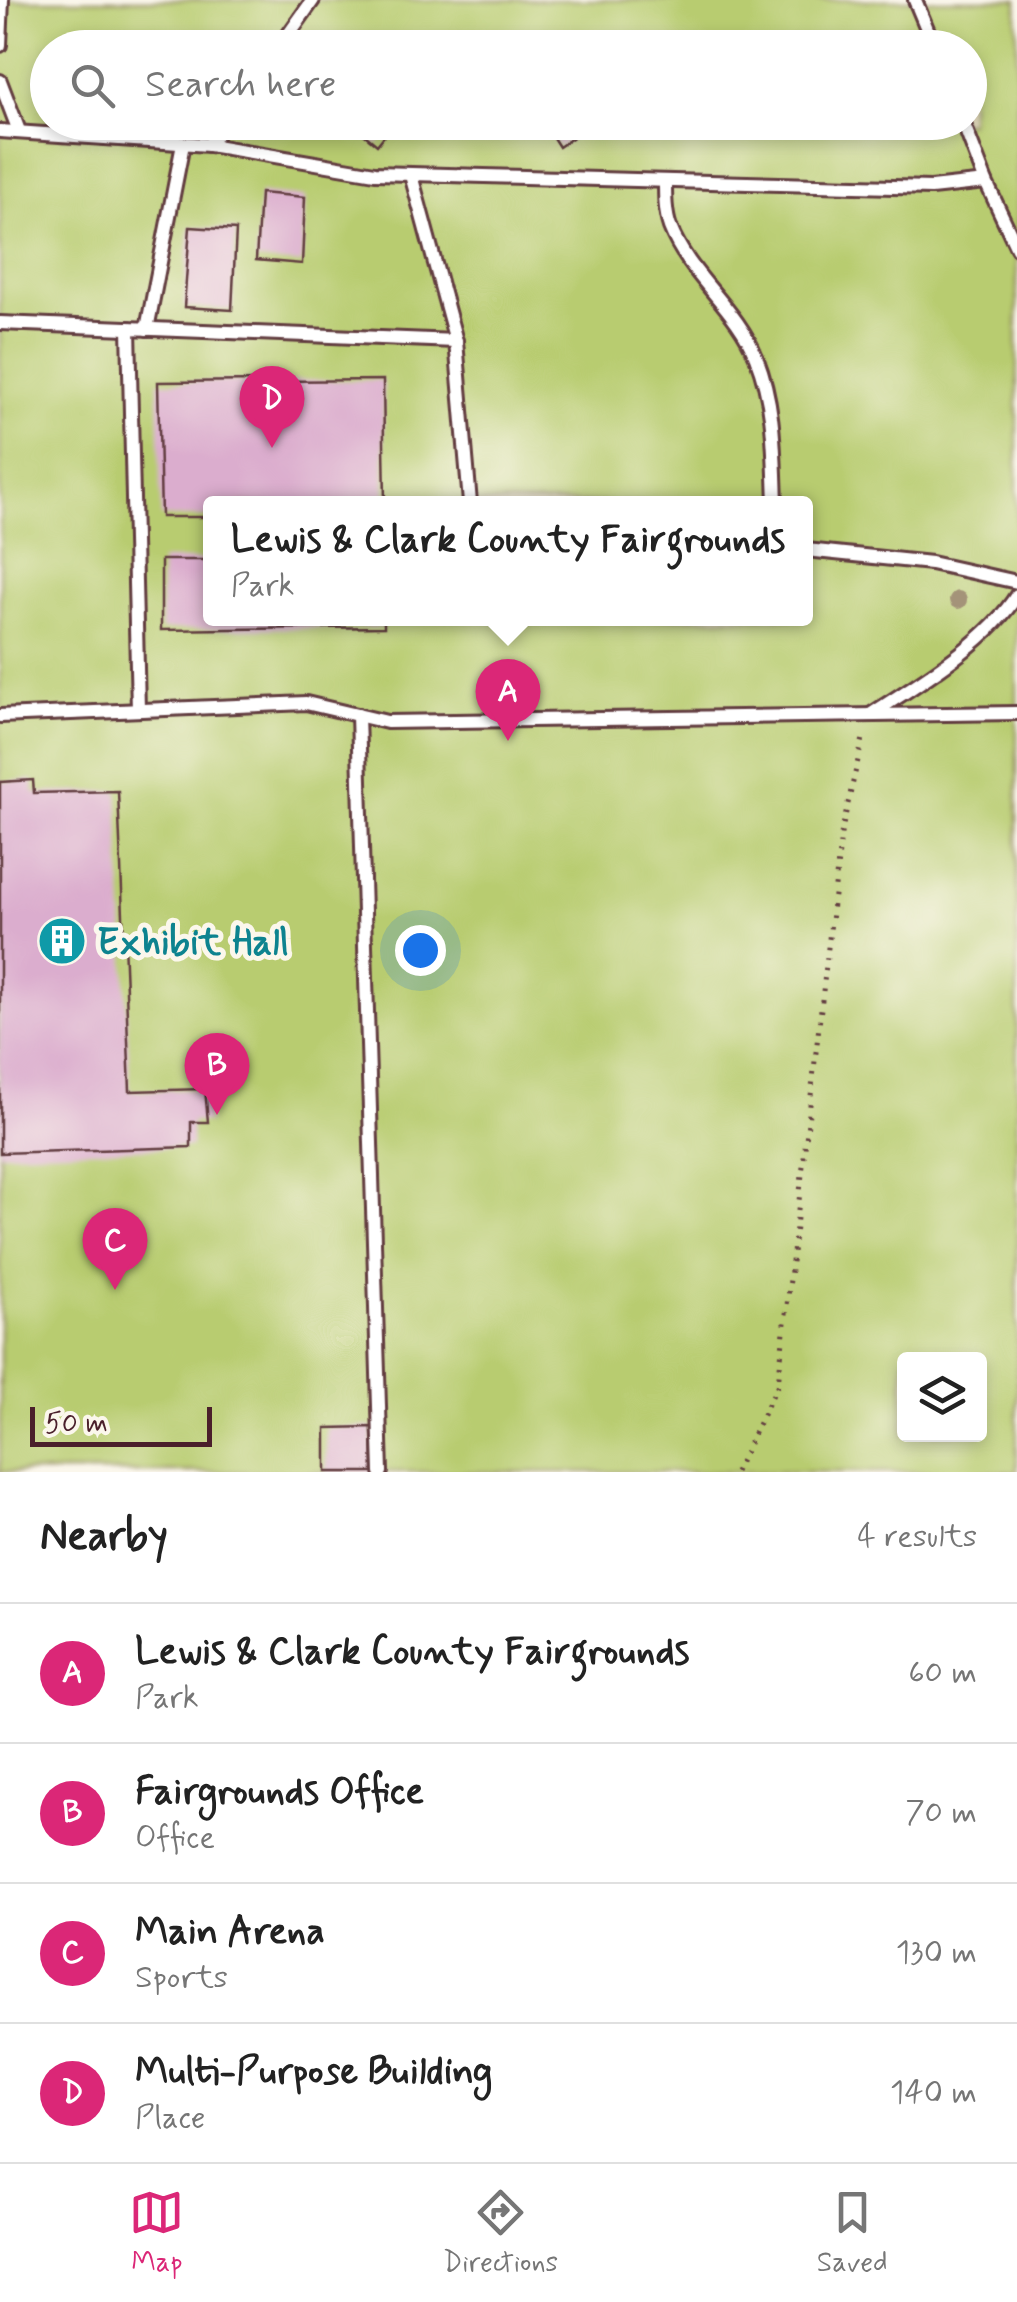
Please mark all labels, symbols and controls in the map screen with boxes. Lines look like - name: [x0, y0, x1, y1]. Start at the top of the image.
- search box: [30, 30, 987, 140]
- icon: search: [65, 58, 120, 113]
- text: Search here: [145, 61, 336, 110]
- pin: D: [240, 366, 304, 448]
- popup: [203, 496, 813, 626]
- text: Lewis & Clark County Fairgrounds: [231, 516, 785, 565]
- text: Park: [231, 565, 294, 607]
- pin: A: [476, 658, 540, 741]
- building icon: Exhibit Hall: [36, 915, 88, 967]
- place label: Exhibit Hall: [97, 919, 289, 968]
- your location: [395, 925, 446, 976]
- pin: B: [184, 1032, 250, 1115]
- pin: C: [82, 1208, 148, 1290]
- map controls: [897, 1352, 987, 1442]
- button: layers: [897, 1352, 987, 1442]
- scale bar: [30, 1402, 212, 1446]
- text: 50 m: [45, 1406, 108, 1443]
- text: Nearby: [40, 1510, 168, 1565]
- text: 4 results: [857, 1516, 977, 1558]
- text: Lewis & Clark County Fairgrounds: [135, 1628, 690, 1677]
- text: A: [62, 1652, 83, 1694]
- text: 60 m: [908, 1652, 977, 1694]
- text: Park: [135, 1677, 199, 1719]
- text: Fairgrounds Office: [135, 1768, 424, 1817]
- text: B: [62, 1792, 83, 1834]
- text: 70 m: [905, 1792, 977, 1834]
- text: Office: [135, 1817, 215, 1859]
- text: Main Arena: [135, 1908, 325, 1957]
- text: C: [61, 1932, 84, 1974]
- text: 130 m: [896, 1932, 977, 1974]
- text: Sports: [135, 1957, 228, 1999]
- text: Multi-Purpose Building: [135, 2048, 492, 2097]
- text: D: [61, 2072, 84, 2114]
- text: 140 m: [890, 2072, 977, 2114]
- text: Place: [135, 2097, 205, 2139]
- tab: Map: [129, 2185, 184, 2282]
- tab: Directions: [443, 2185, 558, 2282]
- tab: Saved: [817, 2185, 888, 2282]

